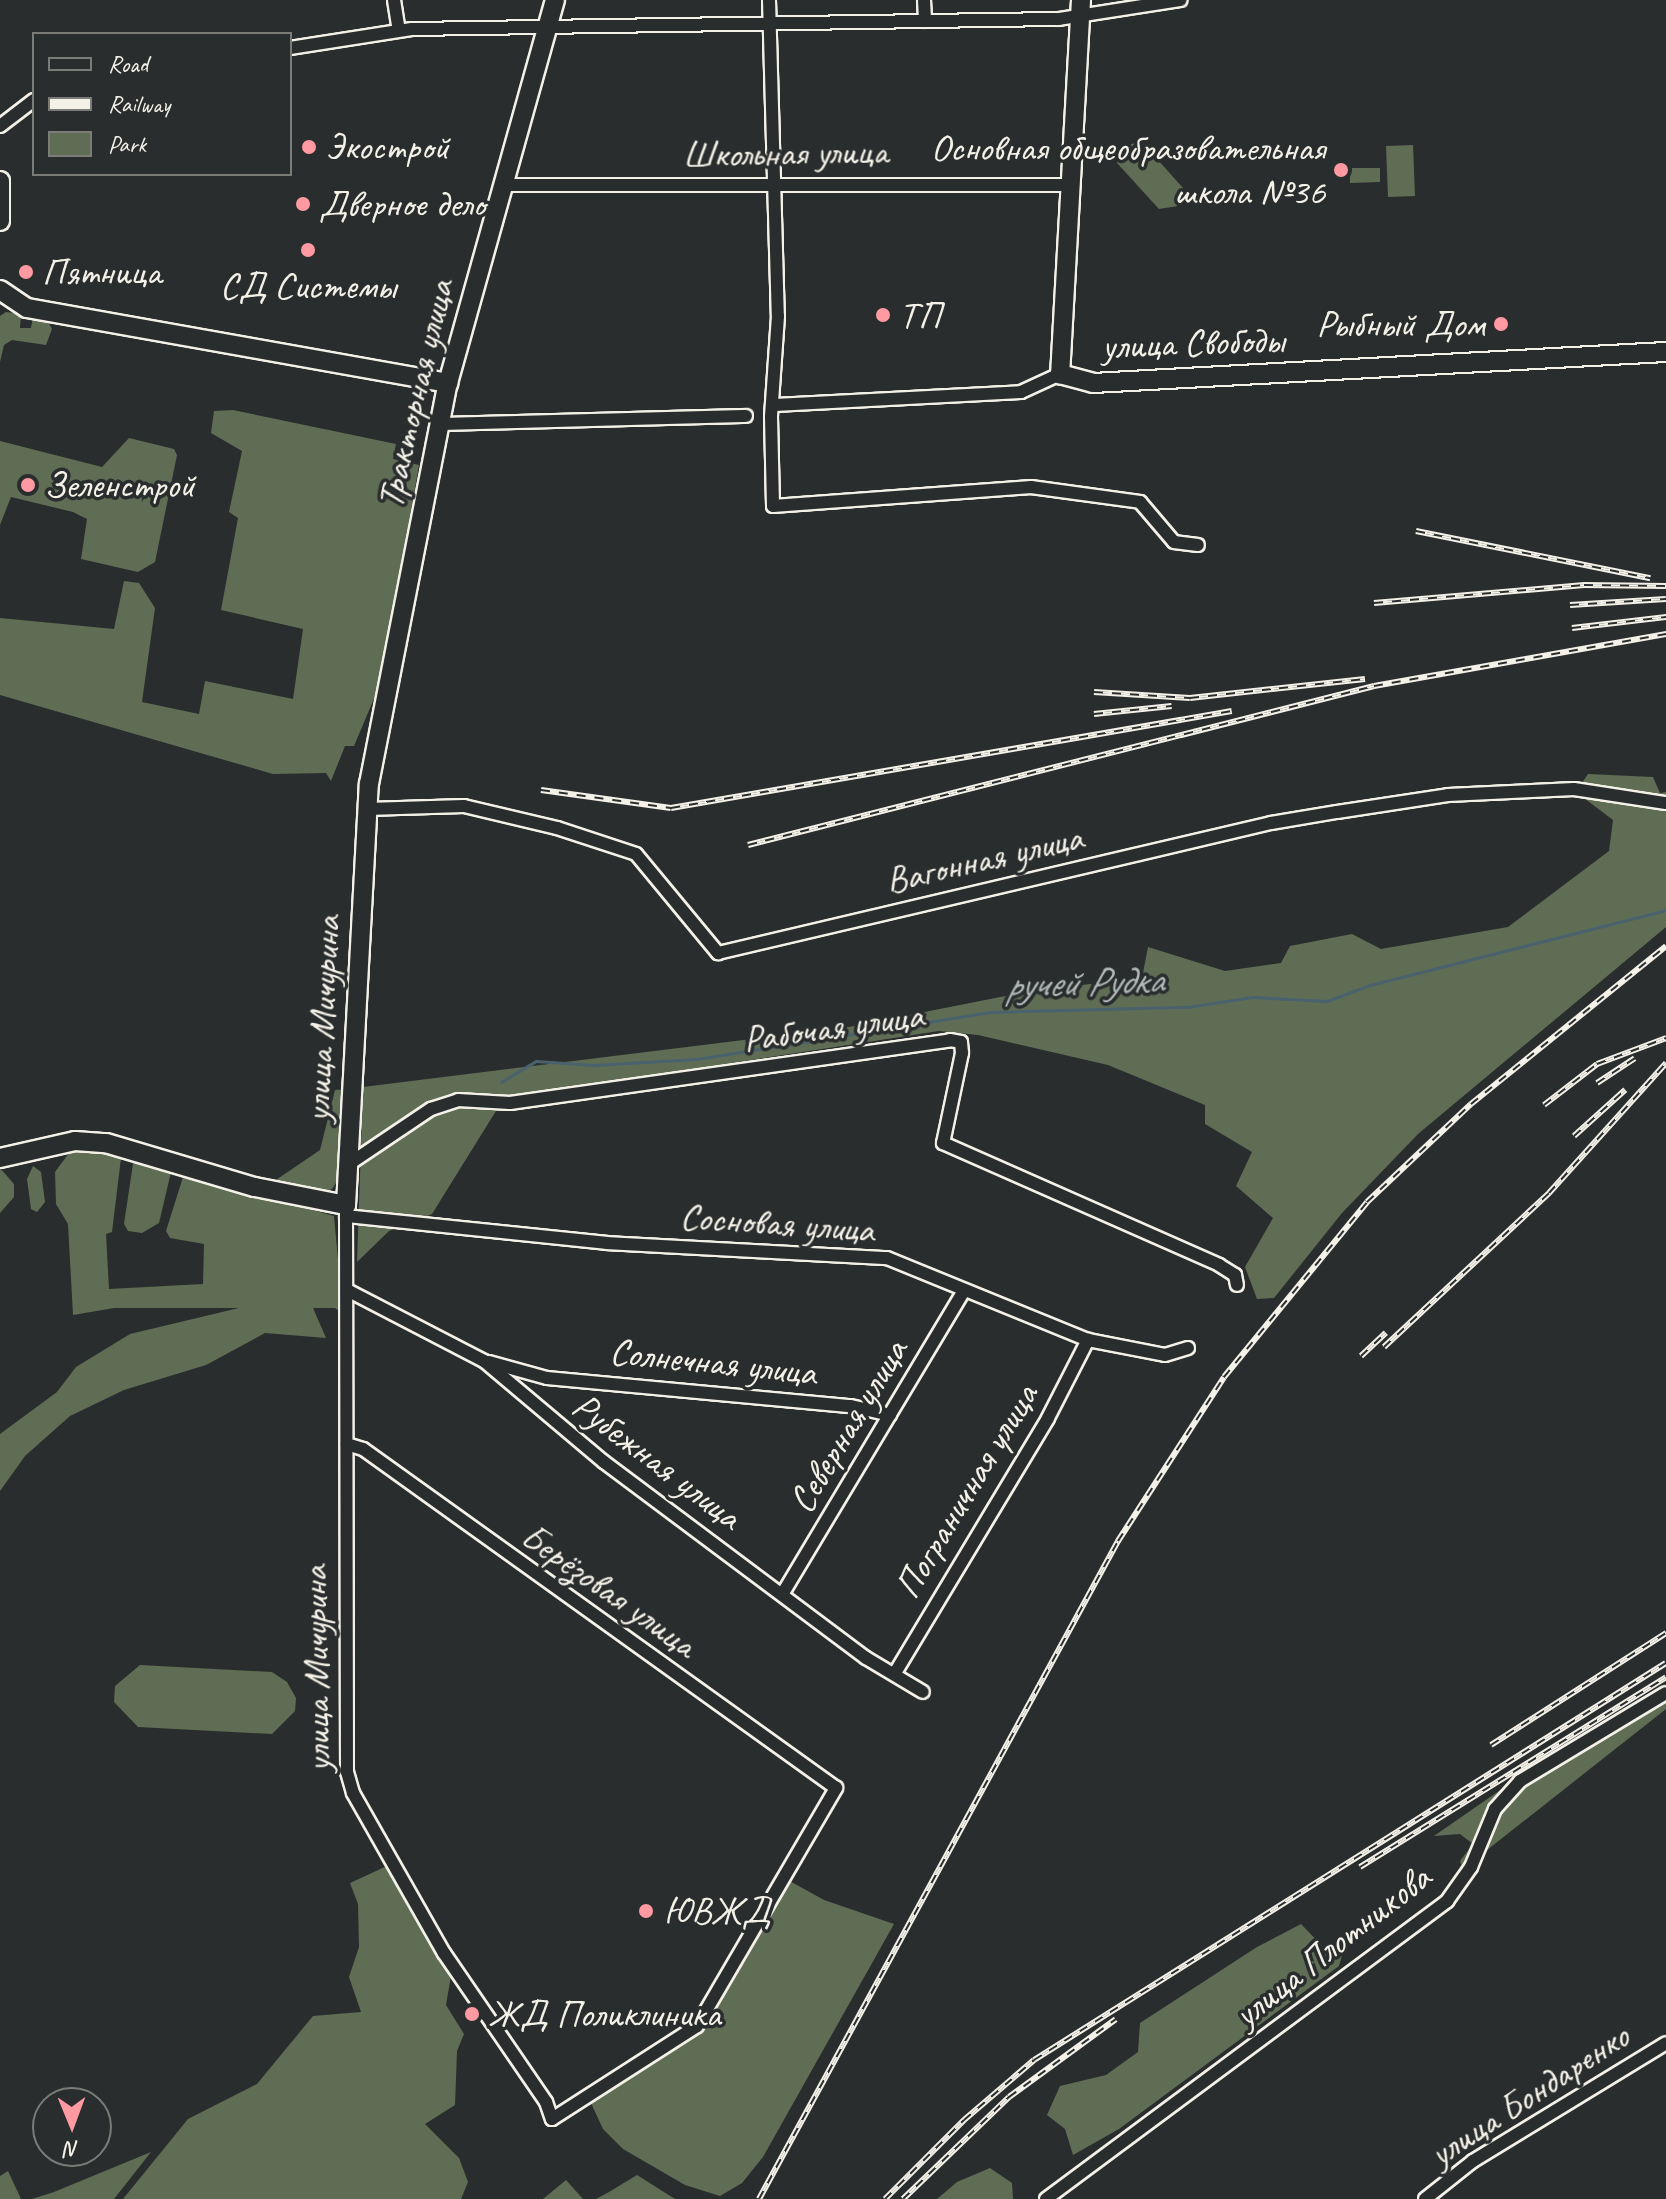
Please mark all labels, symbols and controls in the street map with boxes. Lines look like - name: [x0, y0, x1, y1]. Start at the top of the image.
- legend: [32, 32, 292, 176]
- text: Road: [108, 49, 148, 79]
- text: Railway: [108, 89, 170, 119]
- place label: Экострой: [325, 124, 449, 170]
- place label: Основная общеобразовательная школа №36: [933, 125, 1325, 214]
- street label: Школьная улица: [681, 128, 889, 178]
- text: Park: [108, 129, 146, 159]
- marker: Экострой: [300, 138, 318, 156]
- marker: Основная общеобразовательная школа №36: [1332, 161, 1350, 179]
- place label: Дверное дело: [319, 181, 485, 227]
- marker: Дверное дело: [294, 195, 312, 213]
- marker: СД Системы: [299, 241, 317, 259]
- place label: Пятница: [42, 249, 161, 295]
- marker: Пятница: [17, 263, 35, 281]
- place label: СД Системы: [220, 263, 396, 309]
- street label: Тракторная улица: [366, 274, 464, 514]
- place label: ТП: [899, 292, 939, 338]
- place label: Рыбный Дом: [1317, 301, 1485, 347]
- marker: ТП: [874, 306, 892, 324]
- marker: Рыбный Дом: [1492, 315, 1510, 333]
- street label: улица Свободы: [1102, 317, 1284, 369]
- place label: Зеленстрой: [44, 462, 195, 508]
- marker: Зеленстрой: [19, 476, 37, 494]
- street label: Вагонная улица: [880, 814, 1088, 904]
- street label: улица Мичурина: [294, 914, 350, 1124]
- water label: ручей Рудка: [1004, 955, 1164, 1009]
- street label: Рабочая улица: [739, 992, 927, 1062]
- street label: Сосновая улица: [678, 1193, 876, 1253]
- street label: Солнечная улица: [606, 1328, 820, 1396]
- street label: Северная улица: [778, 1330, 918, 1522]
- street label: Пограничная улица: [884, 1375, 1048, 1607]
- street label: Рубежная улица: [563, 1382, 751, 1540]
- street label: Берёзовая улица: [513, 1513, 705, 1667]
- street label: улица Мичурина: [291, 1565, 341, 1773]
- street label: улица Плотникова: [1222, 1853, 1442, 2039]
- place label: ЮВЖД: [664, 1888, 770, 1934]
- marker: ЮВЖД: [635, 1900, 657, 1922]
- place label: ЖД Поликлиника: [488, 1991, 720, 2037]
- marker: ЖД Поликлиника: [463, 2005, 481, 2023]
- street label: улица Бондаренко: [1421, 2014, 1637, 2176]
- north arrow: [32, 2087, 112, 2167]
- text: N: [65, 2135, 79, 2163]

